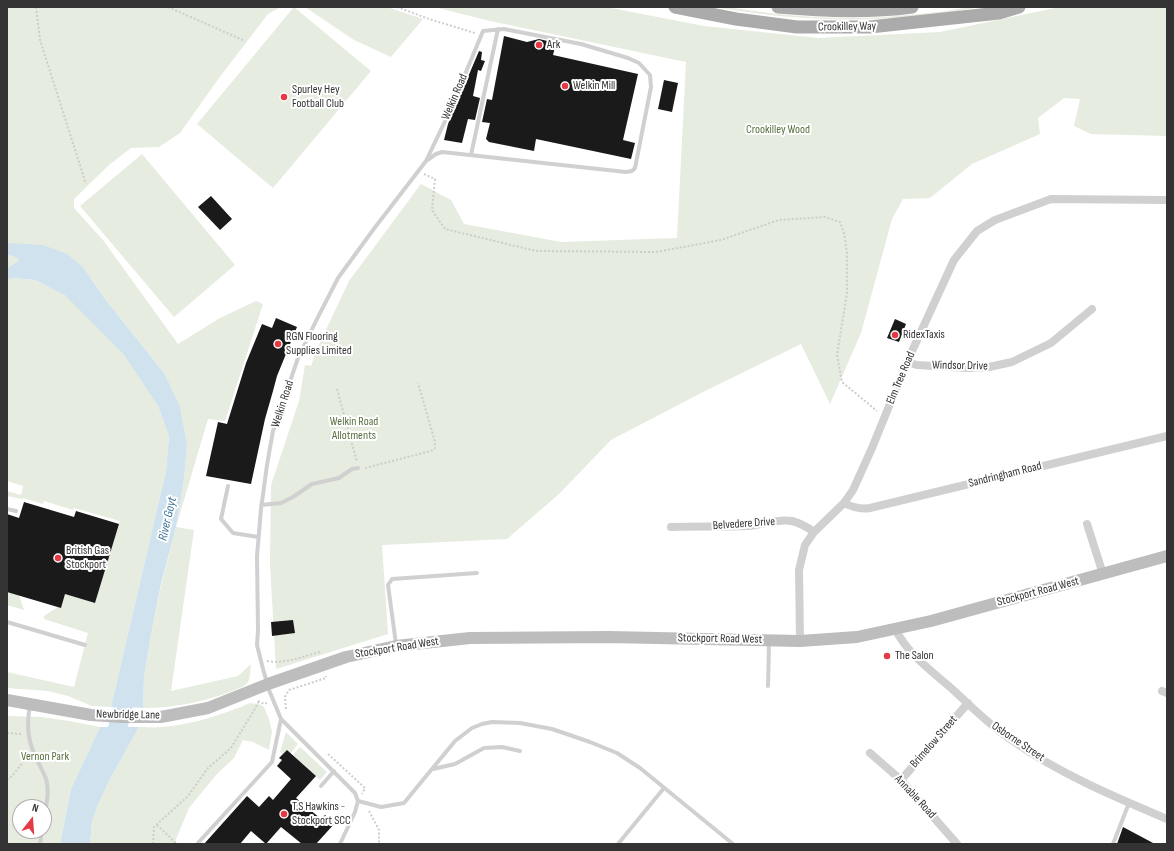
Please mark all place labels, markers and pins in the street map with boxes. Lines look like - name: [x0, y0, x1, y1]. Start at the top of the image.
- place label: Ark: [547, 38, 560, 52]
- marker: Ark: [534, 40, 544, 50]
- place label: Welkin Mill: [573, 79, 615, 93]
- marker: Welkin Mill: [560, 81, 570, 91]
- place label: Spurley Hey Football Club: [292, 83, 344, 111]
- marker: Spurley Hey Football Club: [279, 92, 289, 102]
- place label: RidexTaxis: [903, 328, 945, 342]
- place label: RGN Flooring Supplies Limited: [286, 330, 352, 358]
- marker: RidexTaxis: [890, 330, 900, 340]
- marker: RGN Flooring Supplies Limited: [273, 339, 283, 349]
- place label: British Gas Stockport: [66, 544, 109, 572]
- marker: British Gas Stockport: [53, 553, 63, 563]
- place label: The Salon: [895, 649, 934, 663]
- marker: The Salon: [882, 651, 892, 661]
- place label: T.S Hawkins - Stockport SCC: [292, 800, 351, 828]
- marker: T.S Hawkins - Stockport SCC: [279, 809, 289, 819]

